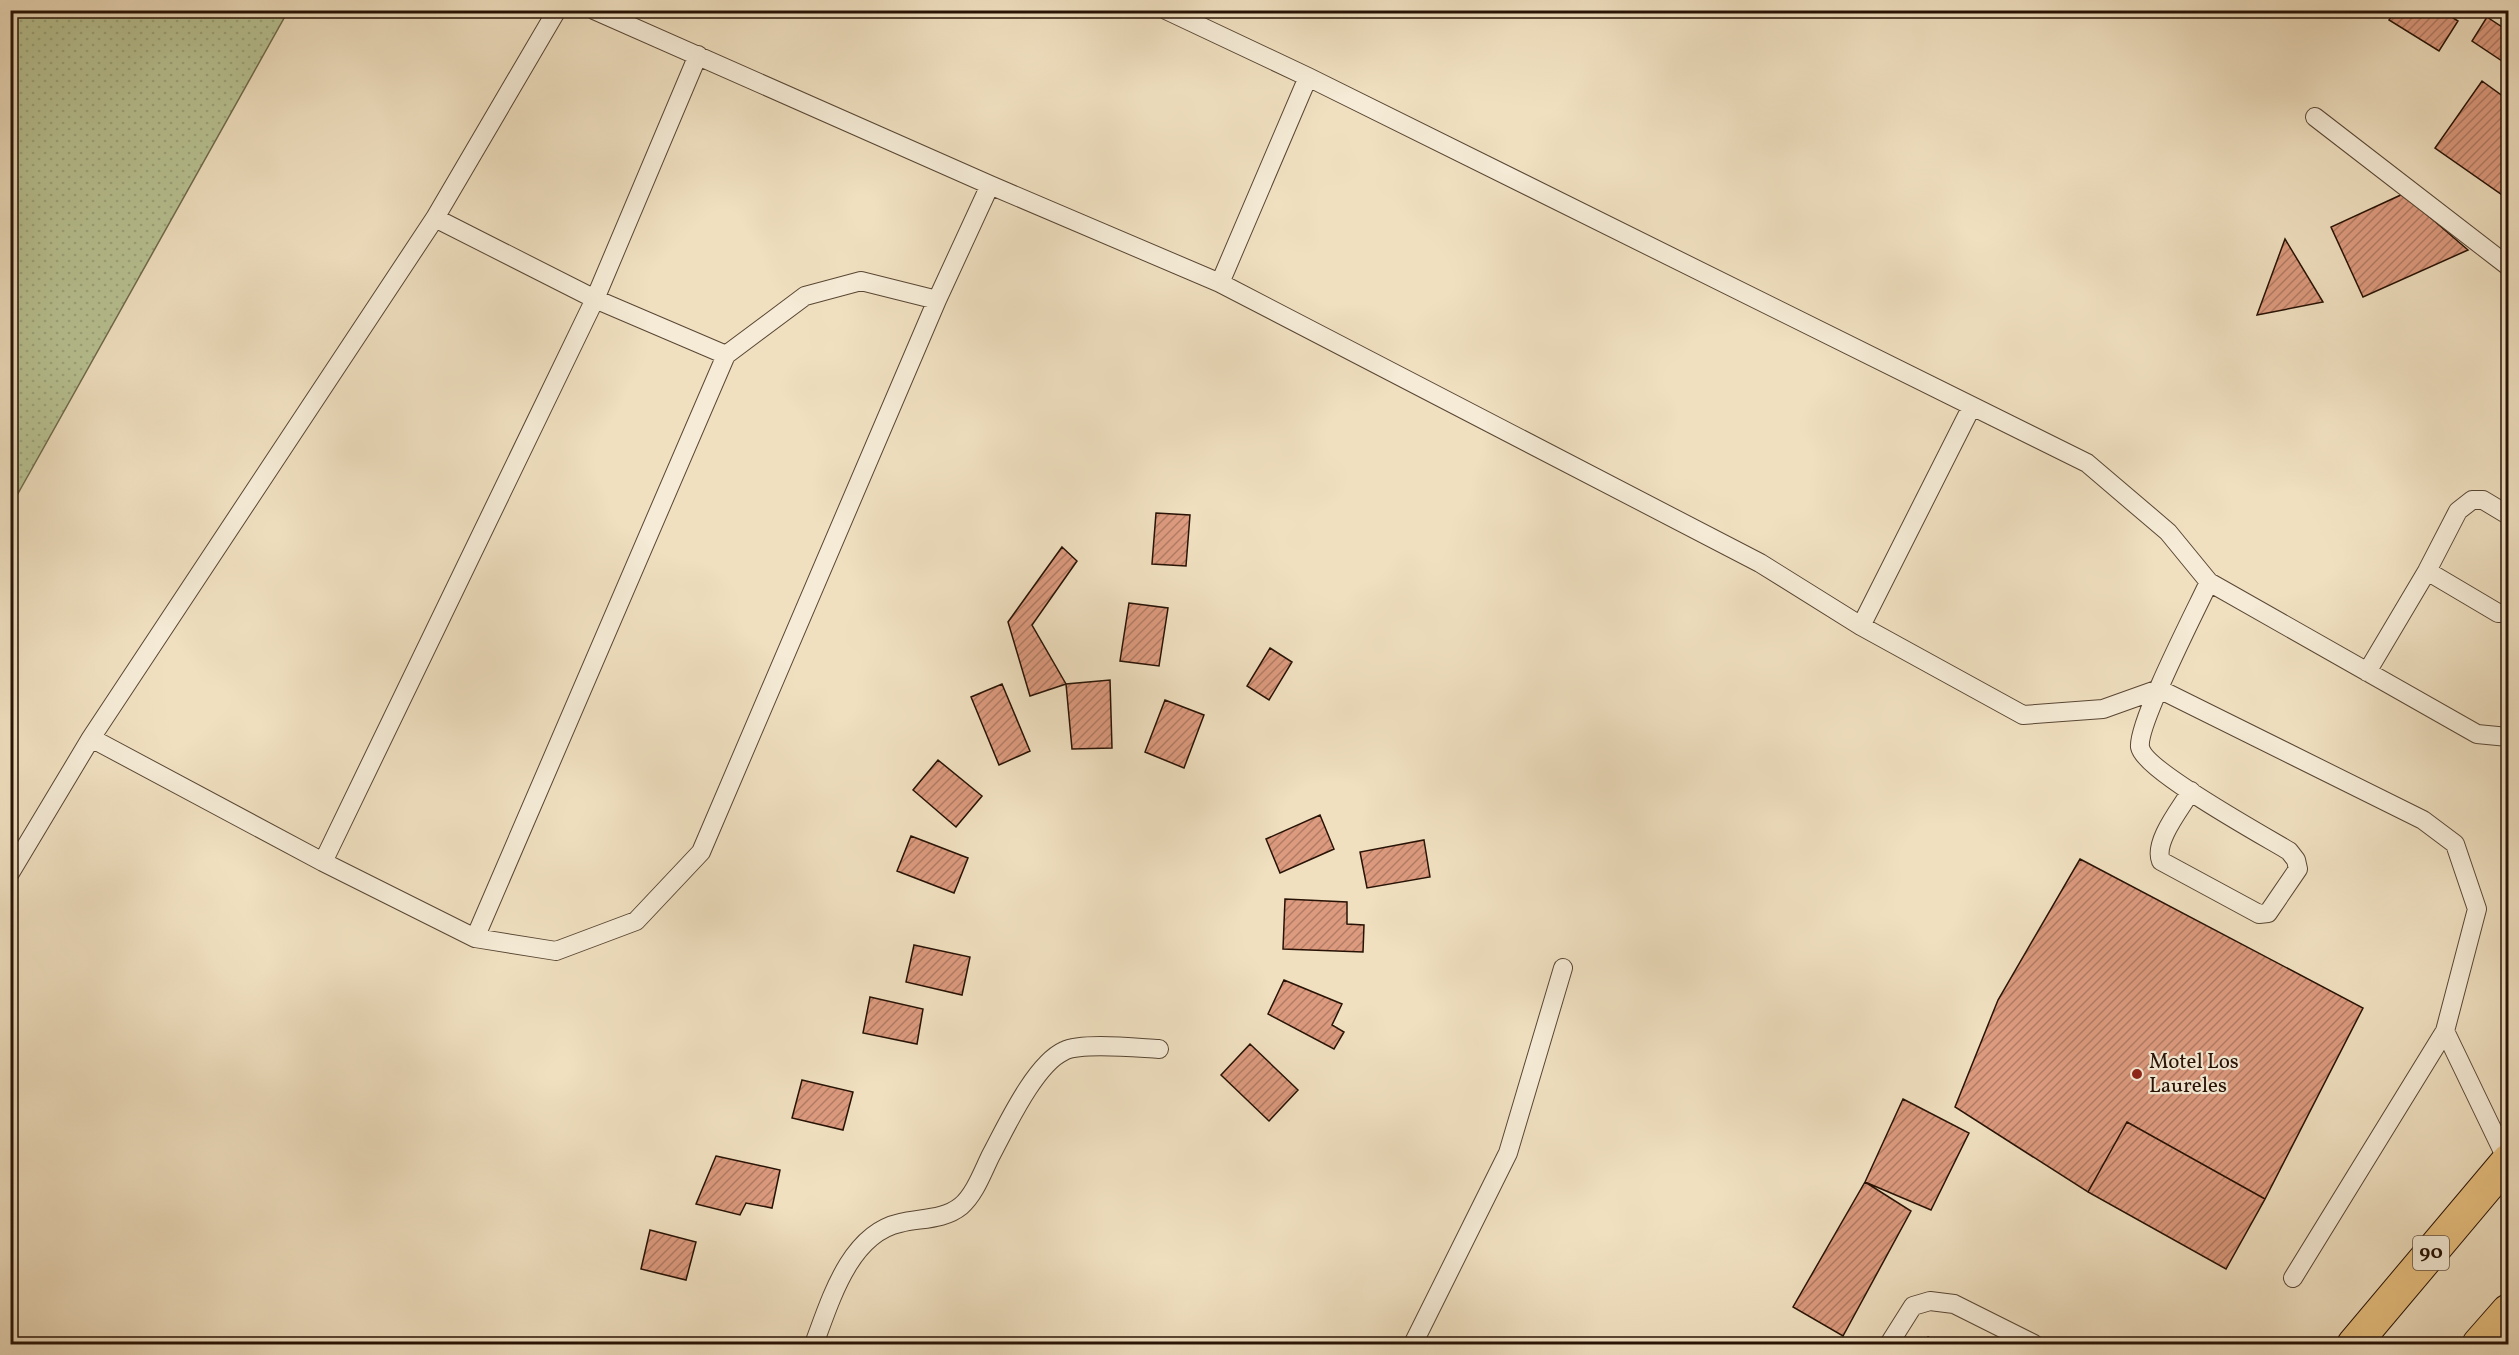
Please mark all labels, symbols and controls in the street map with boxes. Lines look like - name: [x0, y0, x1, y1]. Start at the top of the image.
- place label: Motel Los Laureles: [2149, 1048, 2239, 1101]
- marker: Motel Los Laureles: [2130, 1067, 2144, 1081]
- road number: 90: [2413, 1236, 2449, 1270]

